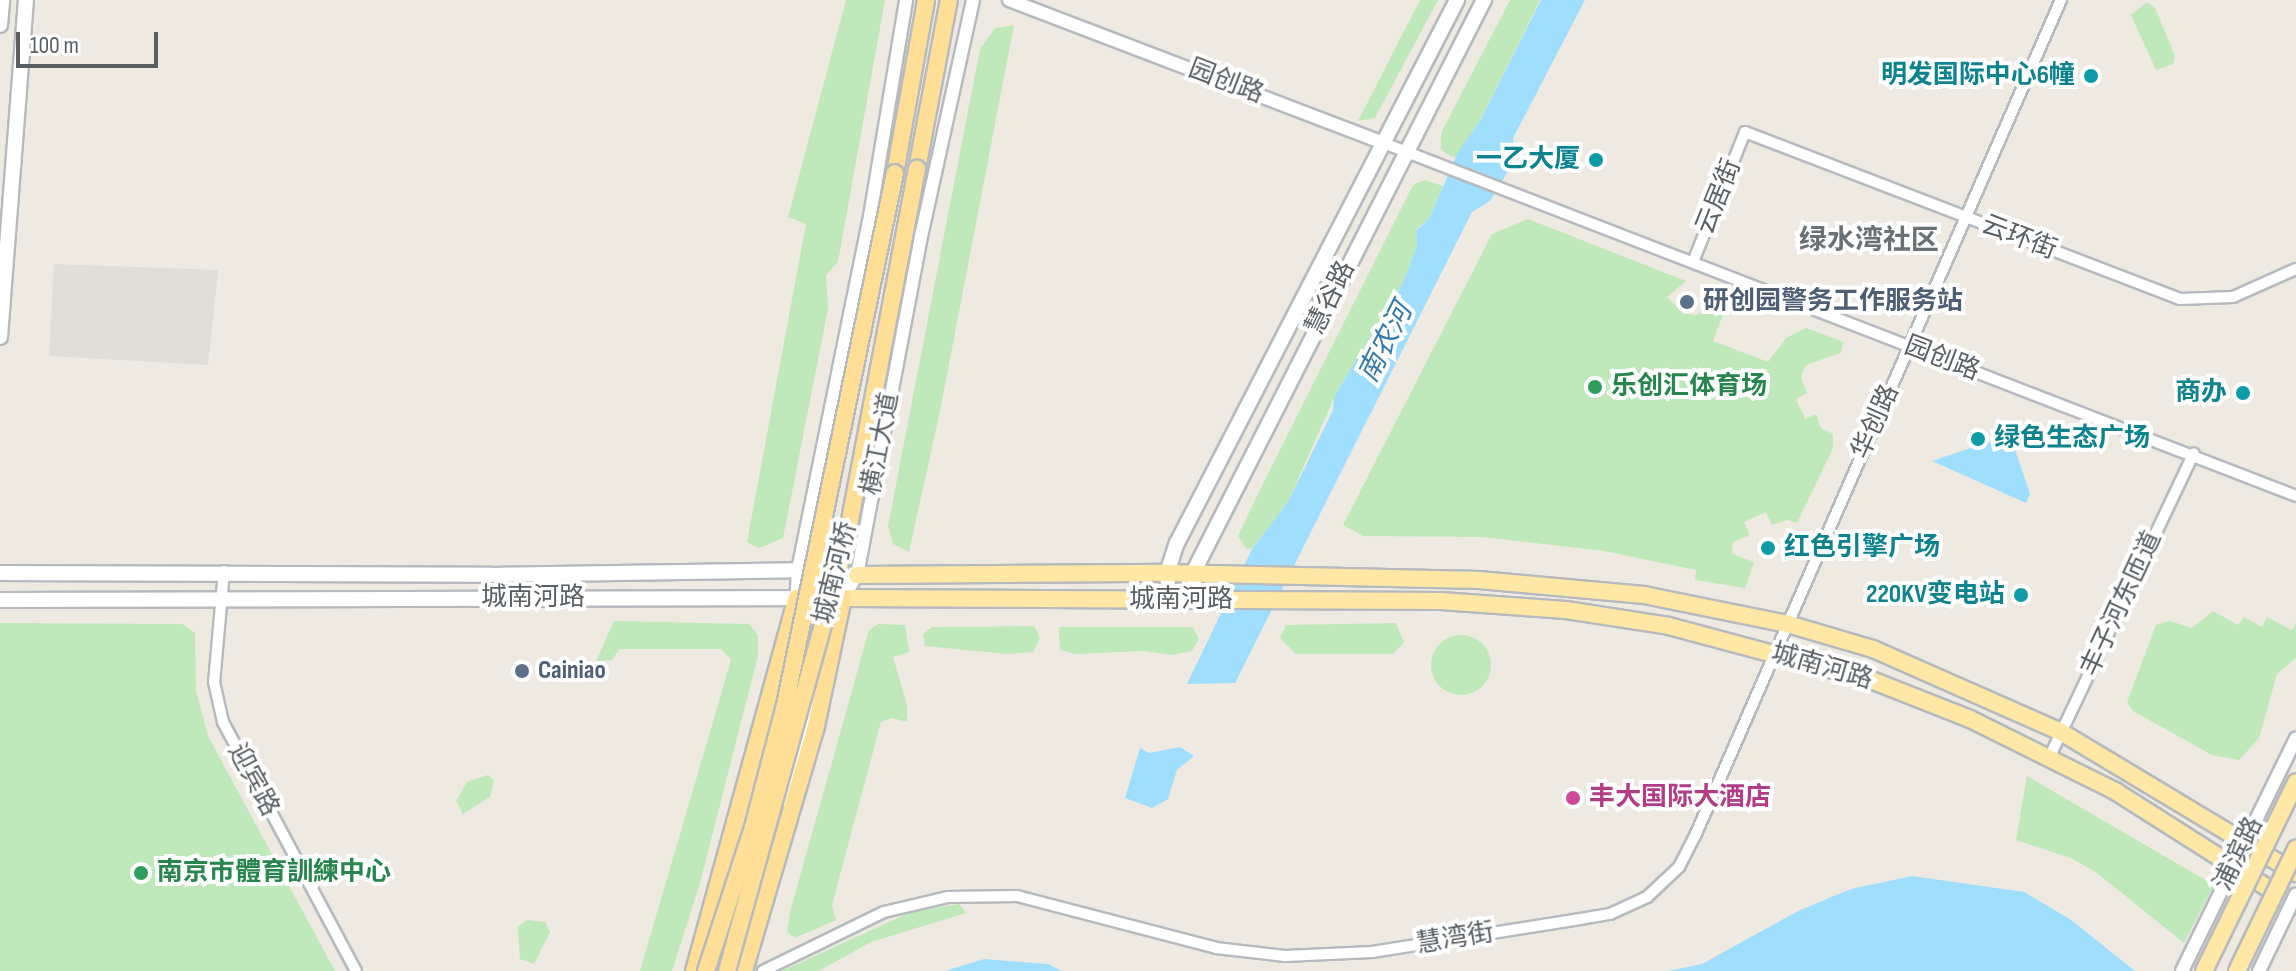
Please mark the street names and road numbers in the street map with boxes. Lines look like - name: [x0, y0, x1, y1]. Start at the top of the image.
- street label: 园创路: [1184, 53, 1268, 111]
- street label: 云居街: [1690, 155, 1748, 239]
- street label: 云环街: [1977, 209, 2061, 267]
- street label: 慧谷路: [1300, 256, 1362, 340]
- street label: 园创路: [1900, 330, 1984, 388]
- street label: 华创路: [1846, 380, 1906, 464]
- street label: 横江大道: [856, 390, 906, 498]
- street label: 城南河桥: [808, 519, 864, 627]
- street label: 丰子河东匝道: [2075, 527, 2169, 681]
- street label: 城南河路: [481, 582, 585, 614]
- street label: 城南河路: [1129, 584, 1233, 616]
- street label: 城南河路: [1768, 638, 1876, 696]
- street label: 迎宾路: [221, 738, 285, 822]
- street label: 浦滨路: [2208, 812, 2270, 896]
- street label: 慧湾街: [1414, 917, 1496, 961]

